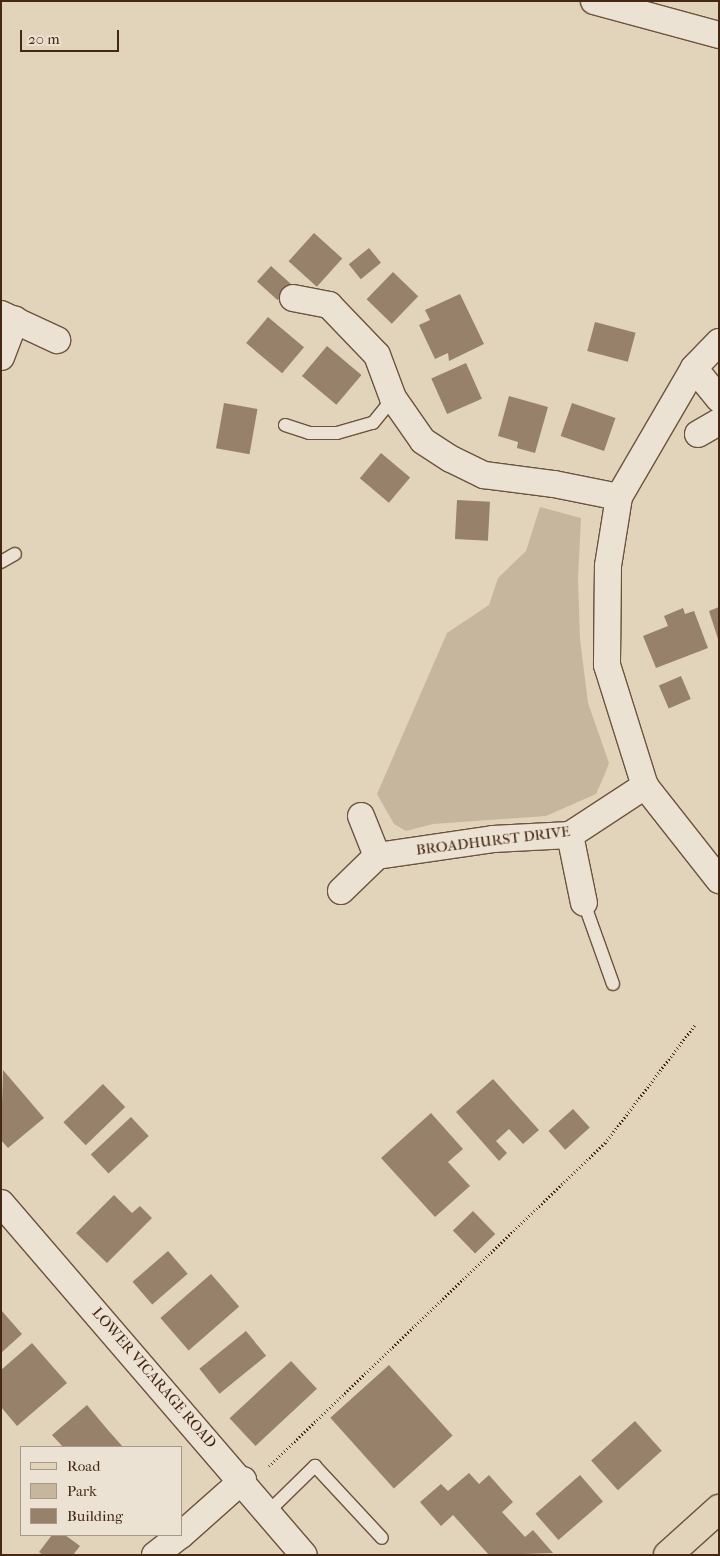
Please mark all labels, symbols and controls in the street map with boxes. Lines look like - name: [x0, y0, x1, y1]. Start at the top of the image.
- scale bar: [22, 20, 121, 52]
- text: 20 m: [28, 30, 60, 48]
- street label: BROADHURST DRIVE: [415, 823, 571, 859]
- street label: LOWER VICARAGE ROAD: [88, 1304, 220, 1452]
- legend: [20, 1446, 182, 1536]
- text: Road: [67, 1457, 100, 1475]
- text: Park: [67, 1482, 97, 1500]
- text: Building: [67, 1507, 123, 1525]

